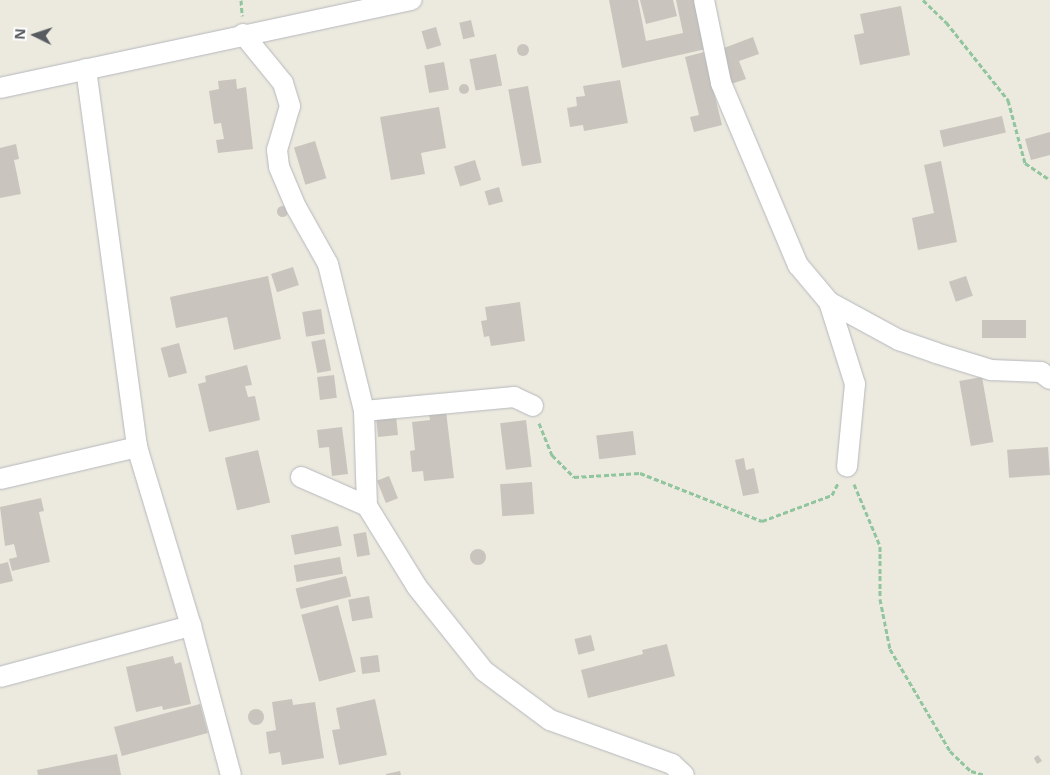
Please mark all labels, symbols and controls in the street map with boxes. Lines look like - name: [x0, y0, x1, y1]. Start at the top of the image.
- north arrow: [10, 10, 60, 60]
- text: N: [10, 28, 29, 40]

